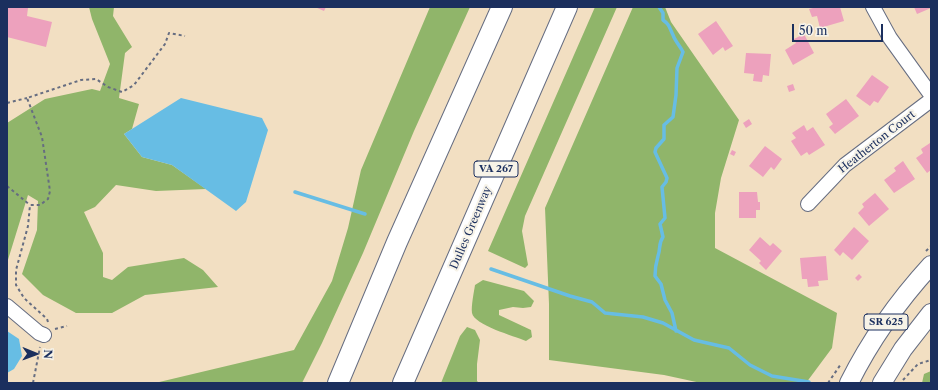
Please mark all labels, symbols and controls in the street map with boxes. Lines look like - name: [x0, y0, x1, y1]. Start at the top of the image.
- scale bar: [794, 16, 885, 42]
- text: 50 m: [799, 23, 828, 38]
- street label: Heatherton Court: [836, 108, 918, 176]
- road number: VA 267: [474, 161, 518, 177]
- street label: Dulles Greenway: [448, 185, 494, 271]
- road number: SR 625: [864, 314, 908, 330]
- north arrow: [16, 334, 56, 374]
- text: N: [41, 349, 55, 359]

